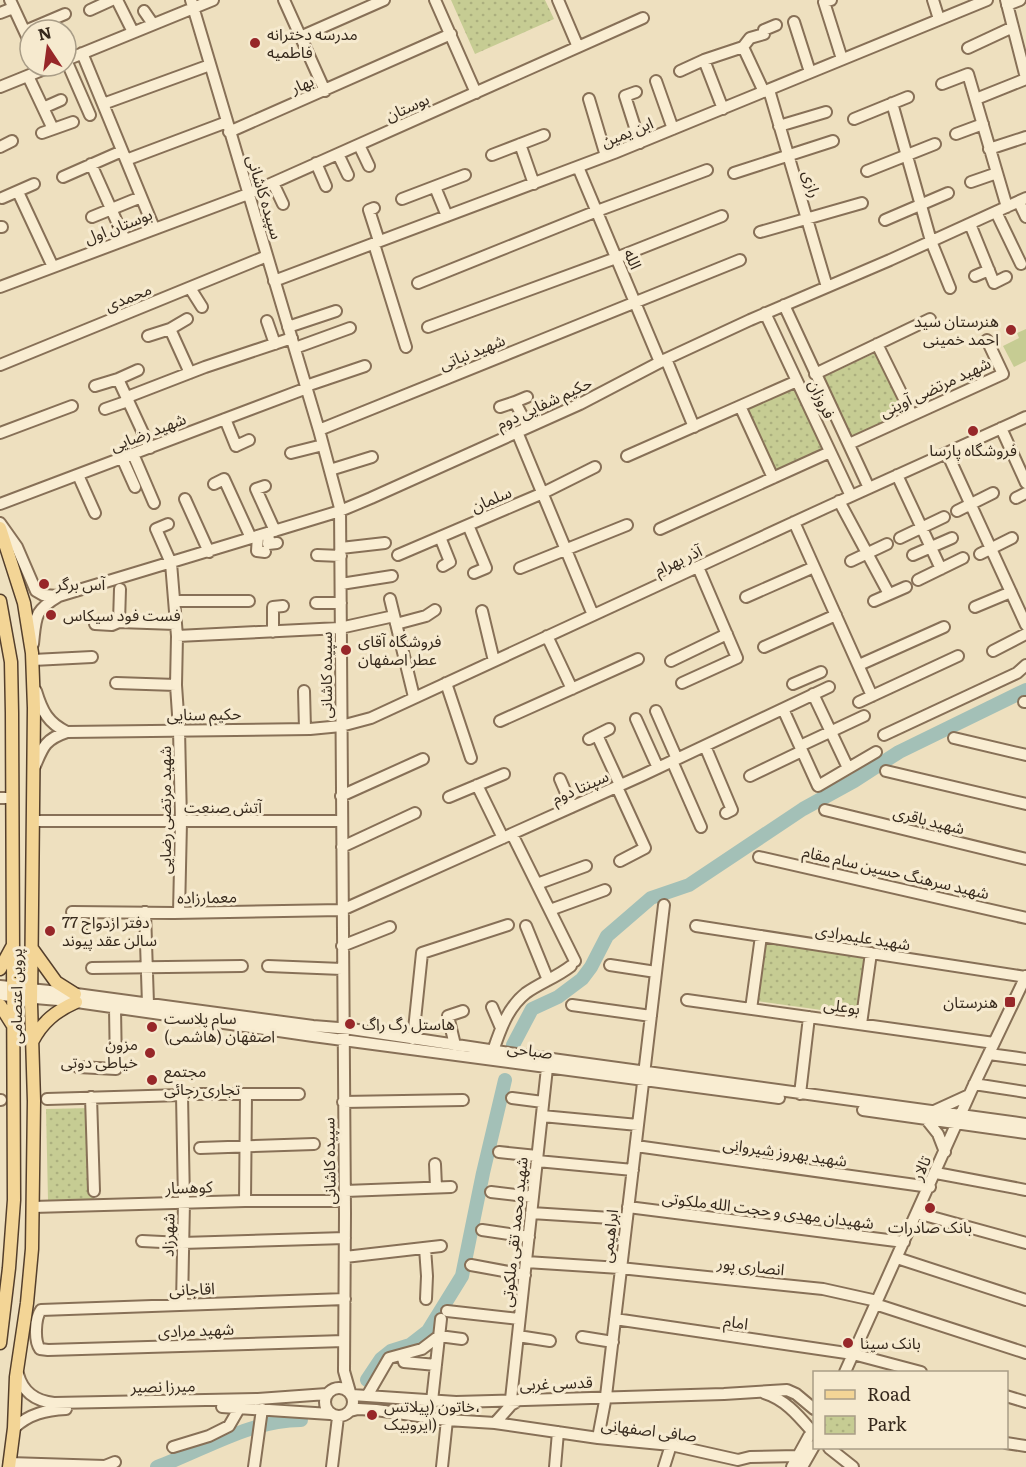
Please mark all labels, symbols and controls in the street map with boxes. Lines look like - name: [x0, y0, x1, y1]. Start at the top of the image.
- north arrow: [18, 18, 78, 78]
- text: N: [35, 19, 54, 46]
- place label: مدرسه دخترانه فاطمیه: [267, 21, 358, 63]
- marker: مدرسه دخترانه فاطمیه: [248, 36, 262, 50]
- street label: بهار: [285, 68, 317, 99]
- street label: بوستان: [381, 86, 432, 126]
- street label: ابن یمین: [597, 110, 656, 152]
- street label: سپیده کاشانی: [242, 152, 290, 242]
- street label: رازی: [798, 167, 828, 200]
- street label: بوستان اول: [80, 201, 155, 249]
- street label: الله: [619, 244, 649, 273]
- street label: محمدی: [101, 276, 155, 316]
- place label: هنرستان سید احمد خمینی: [914, 308, 999, 350]
- marker: هنرستان سید احمد خمینی: [1004, 323, 1018, 337]
- street label: شهید نباتی: [435, 327, 508, 375]
- street label: شهید مرتضی آوینی: [875, 350, 994, 422]
- street label: حکیم شفایی دوم: [492, 369, 596, 437]
- street label: فروزان: [803, 375, 842, 422]
- street label: شهید رضایی: [106, 406, 189, 456]
- marker: فروشگاه پارسا: [966, 424, 980, 438]
- place label: فروشگاه پارسا: [929, 437, 1017, 461]
- street label: سلمان: [466, 479, 515, 517]
- street label: آذر بهرام: [650, 537, 708, 582]
- place label: آس برگر: [55, 571, 107, 595]
- marker: آس برگر: [37, 577, 51, 591]
- place label: فست فود سیکاس: [63, 602, 181, 626]
- marker: فست فود سیکاس: [44, 608, 58, 622]
- place label: فروشگاه آقای عطر اصفهان: [358, 628, 441, 670]
- street label: سپیده کاشانی: [313, 631, 337, 719]
- marker: فروشگاه آقای عطر اصفهان: [339, 643, 353, 657]
- street label: حکیم سنایی: [166, 700, 242, 728]
- street label: شهید مرتضی رضایی: [152, 746, 176, 874]
- street label: سپنتا دوم: [547, 763, 613, 811]
- street label: آتش صنعت: [184, 794, 263, 818]
- street label: شهید باقری: [891, 799, 968, 839]
- street label: شهید سرهنگ حسین سام مقام: [800, 838, 992, 906]
- street label: معمارزاده: [177, 883, 237, 909]
- place label: دفتر ازدواج 77 سالن عقد پیوند: [62, 909, 157, 951]
- street label: شهید علیمرادی: [814, 917, 912, 955]
- marker: دفتر ازدواج 77 سالن عقد پیوند: [43, 924, 57, 938]
- street label: پروین اعتصامی: [3, 948, 27, 1044]
- place label: هنرستان: [943, 989, 998, 1013]
- street label: بوعلی: [822, 991, 862, 1019]
- marker: هنرستان: [1003, 995, 1017, 1009]
- place label: سام پلاست اصفهان (هاشمی): [164, 1005, 275, 1047]
- place label: هاستل رگ راگ: [362, 1011, 455, 1035]
- marker: هاستل رگ راگ: [343, 1017, 357, 1031]
- marker: سام پلاست اصفهان (هاشمی): [145, 1020, 159, 1034]
- place label: مزون خیاطی دوتی: [61, 1031, 138, 1073]
- street label: صباحی: [506, 1034, 554, 1064]
- marker: مزون خیاطی دوتی: [143, 1046, 157, 1060]
- place label: مجتمع تجاری رجائی: [164, 1058, 241, 1100]
- marker: مجتمع تجاری رجائی: [145, 1073, 159, 1087]
- street label: سپیده کاشانی: [315, 1117, 341, 1205]
- street label: شهید بهروز شیروانی: [721, 1130, 849, 1172]
- street label: تالار: [904, 1151, 936, 1185]
- street label: شهید محمد تقی ملکوتی: [493, 1156, 533, 1308]
- street label: کوهسار: [164, 1173, 213, 1199]
- street label: شهیدان مهدی و حجت الله ملکوتی: [661, 1184, 875, 1234]
- marker: بانک صادرات: [923, 1201, 937, 1215]
- street label: ابراهیمی: [593, 1208, 623, 1264]
- street label: شهرزاد: [155, 1213, 179, 1257]
- place label: بانک صادرات: [888, 1214, 972, 1238]
- street label: انصاری پور: [715, 1249, 786, 1281]
- street label: اقاجانی: [169, 1275, 215, 1301]
- street label: امام: [722, 1307, 750, 1337]
- street label: شهید مرادی: [157, 1316, 235, 1342]
- place label: بانک سینا: [860, 1330, 921, 1354]
- marker: بانک سینا: [841, 1336, 855, 1350]
- street label: قدسی غربی: [519, 1369, 593, 1395]
- legend: [813, 1371, 1008, 1449]
- street label: میرزا نصیر: [129, 1372, 196, 1398]
- text: Road: [867, 1380, 911, 1407]
- place label: خاتون (پیلاتس، ایروبیک): [384, 1393, 481, 1435]
- marker: خاتون (پیلاتس، ایروبیک): [365, 1408, 379, 1422]
- text: Park: [867, 1410, 908, 1437]
- street label: صافی اصفهانی: [600, 1411, 698, 1447]

